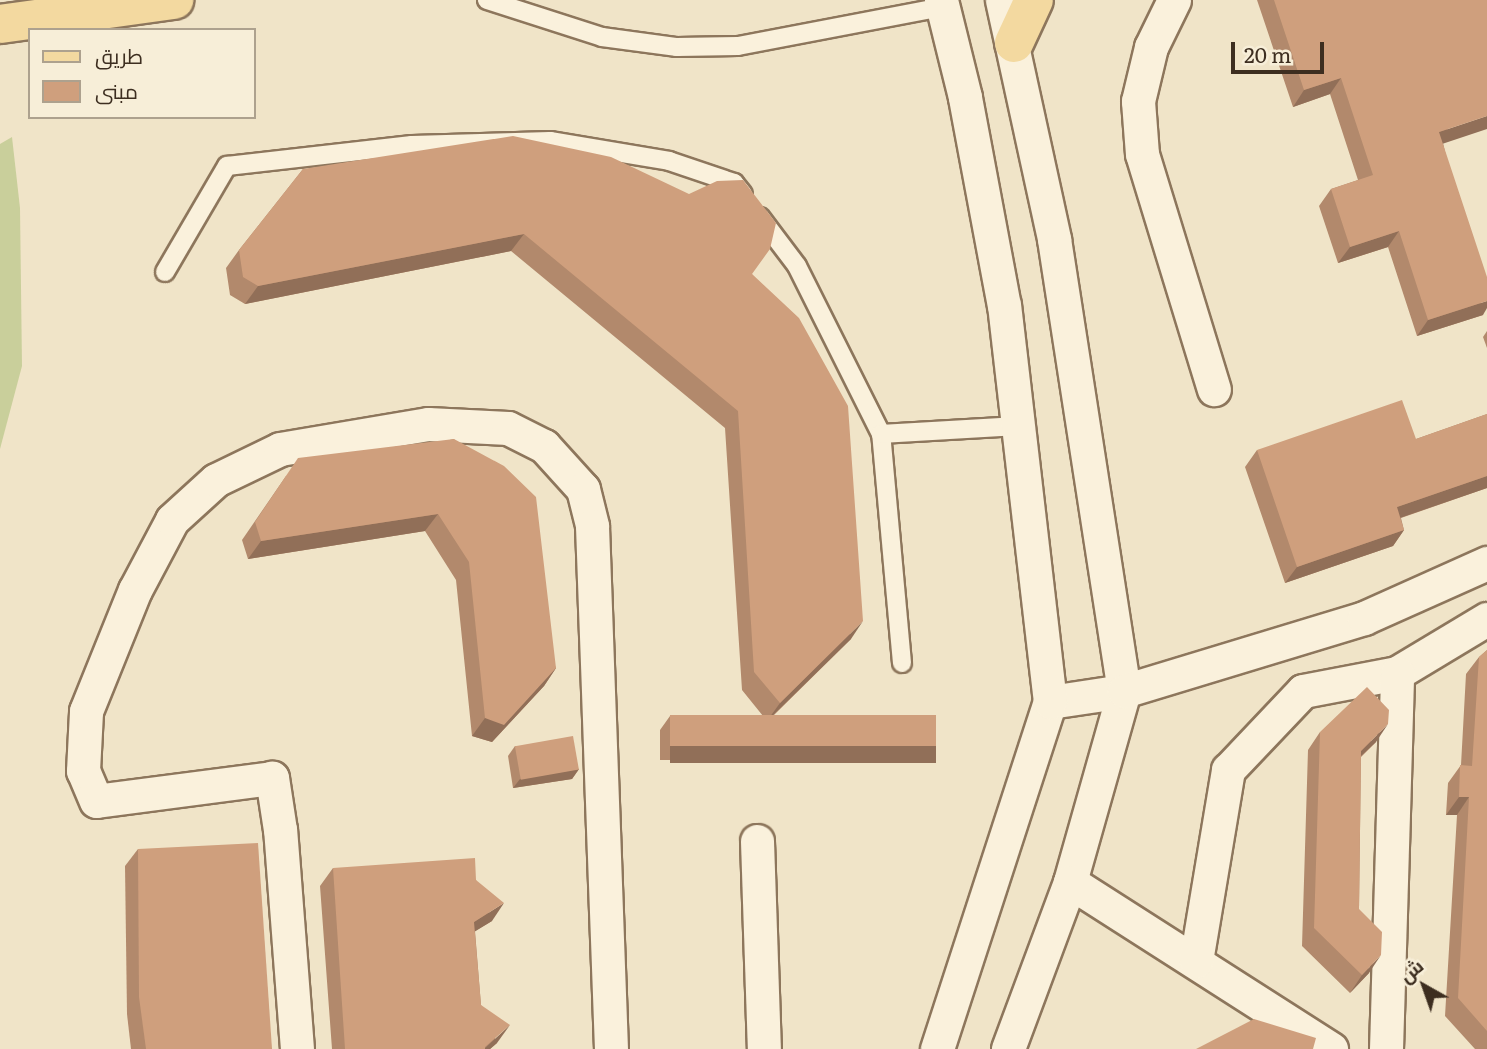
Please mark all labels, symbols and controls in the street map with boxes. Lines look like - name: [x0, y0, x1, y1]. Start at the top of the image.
- legend: [28, 28, 256, 119]
- scale bar: [1235, 28, 1328, 72]
- text: 20 m: [1244, 38, 1291, 69]
- text: طريق: [95, 39, 143, 70]
- text: مبنى: [95, 74, 138, 105]
- north arrow: [1389, 951, 1459, 1021]
- text: ش: [1392, 951, 1429, 988]

